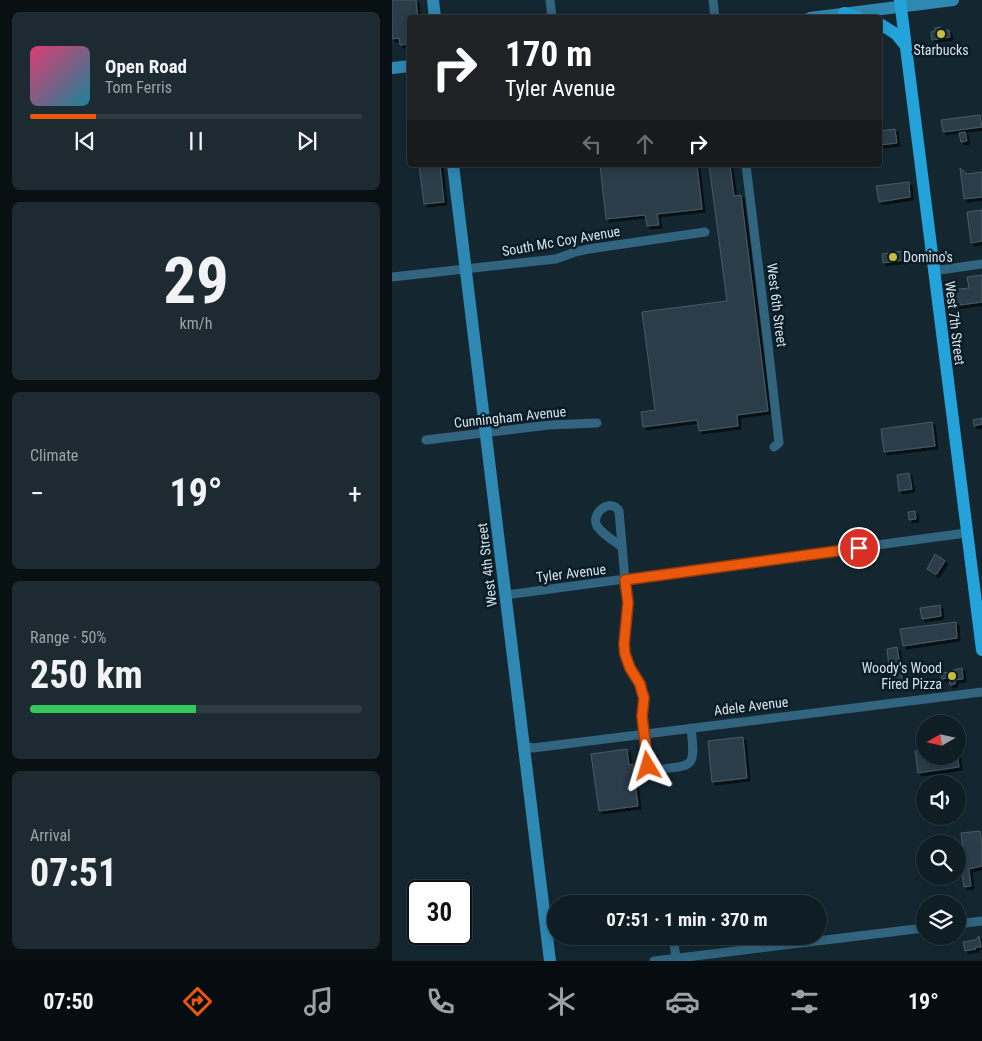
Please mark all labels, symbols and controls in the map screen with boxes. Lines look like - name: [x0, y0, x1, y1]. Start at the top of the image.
- marker: Starbucks: [935, 28, 947, 40]
- text: 170 m: [505, 34, 592, 75]
- icon: right: [422, 35, 487, 100]
- place label: Starbucks: [913, 42, 969, 58]
- text: Open Road: [105, 55, 187, 78]
- text: Tyler Avenue: [505, 76, 615, 101]
- text: Tom Ferris: [105, 78, 172, 97]
- icon: previous: [71, 127, 99, 155]
- icon: pause: [182, 127, 210, 155]
- icon: next: [293, 127, 321, 155]
- icon: left: [578, 130, 606, 158]
- icon: ahead: [631, 130, 659, 158]
- icon: right: [684, 130, 712, 158]
- street label: South Mc Coy Avenue: [501, 223, 622, 259]
- text: 29: [163, 243, 229, 319]
- place label: Domino's: [903, 249, 953, 265]
- marker: Domino's: [887, 251, 899, 263]
- street label: West 6th Street: [764, 262, 790, 348]
- street label: West 7th Street: [942, 280, 968, 366]
- text: km/h: [180, 314, 212, 333]
- street label: Cunningham Avenue: [453, 403, 567, 431]
- text: Climate: [30, 446, 78, 465]
- text: 19°: [169, 471, 223, 515]
- text: −: [30, 477, 44, 510]
- text: +: [348, 477, 362, 510]
- street label: West 4th Street: [474, 522, 500, 608]
- pin: [838, 527, 880, 569]
- icon: arrive: [845, 534, 873, 562]
- street label: Tyler Avenue: [535, 561, 607, 585]
- text: Range · 50%: [30, 628, 106, 647]
- text: 250 km: [30, 653, 143, 697]
- place label: Woody's Wood Fired Pizza: [862, 660, 942, 692]
- marker: Woody's Wood Fired Pizza: [946, 670, 958, 682]
- street label: Adele Avenue: [713, 693, 790, 719]
- north arrow: [916, 715, 966, 765]
- map controls: [916, 715, 966, 945]
- position arrow: [621, 739, 673, 791]
- button: sound: [916, 775, 966, 825]
- text: Arrival: [30, 826, 71, 845]
- button: search: [916, 835, 966, 885]
- text: 07:51: [30, 851, 117, 895]
- speed limit sign: 30: [407, 880, 472, 945]
- button: layers: [916, 895, 966, 945]
- text: 07:51 · 1 min · 370 m: [606, 908, 768, 931]
- icon: directions: [180, 984, 215, 1019]
- icon: music: [301, 984, 336, 1019]
- icon: phone: [423, 984, 458, 1019]
- icon: climate: [544, 984, 579, 1019]
- icon: car: [665, 984, 700, 1019]
- icon: filters: [787, 984, 822, 1019]
- text: 07:50: [43, 989, 94, 1014]
- text: 19°: [908, 989, 939, 1014]

